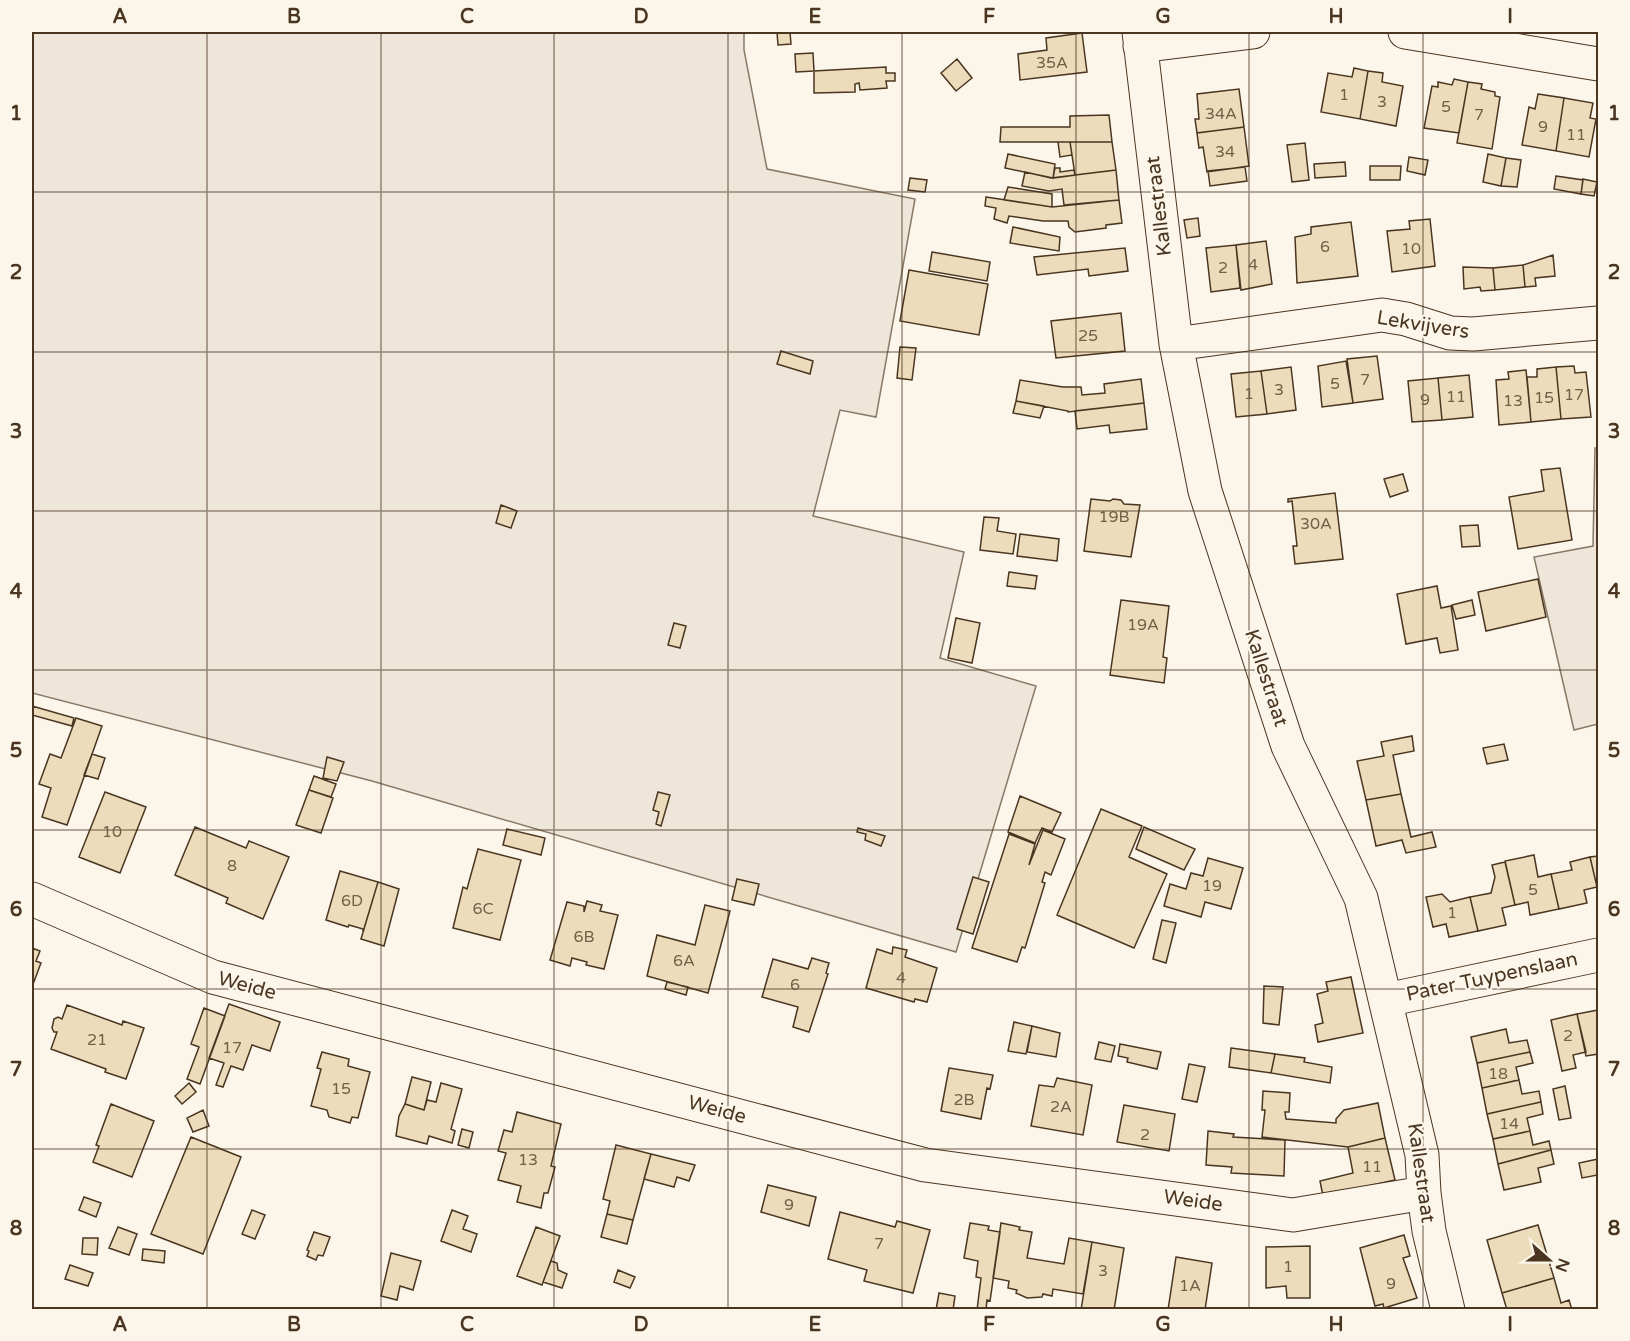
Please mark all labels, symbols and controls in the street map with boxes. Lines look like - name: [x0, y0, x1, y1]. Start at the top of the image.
- text: A: [113, 5, 128, 29]
- text: B: [287, 5, 301, 29]
- text: C: [460, 5, 474, 29]
- text: D: [633, 5, 649, 29]
- text: E: [809, 5, 822, 29]
- text: F: [983, 5, 995, 29]
- text: G: [1155, 5, 1171, 29]
- text: H: [1328, 5, 1344, 29]
- text: I: [1507, 5, 1513, 29]
- house number: 35A: [1036, 53, 1068, 73]
- house number: 1: [1339, 85, 1349, 105]
- house number: 3: [1377, 92, 1387, 112]
- house number: 5: [1441, 97, 1451, 117]
- text: 1: [10, 102, 22, 126]
- text: 1: [1608, 102, 1620, 126]
- house number: 34A: [1205, 104, 1237, 124]
- house number: 7: [1474, 105, 1484, 125]
- house number: 9: [1538, 117, 1548, 137]
- house number: 11: [1566, 125, 1586, 145]
- house number: 34: [1215, 142, 1235, 162]
- street label: Kallestraat: [1141, 154, 1177, 257]
- house number: 6: [1320, 237, 1330, 257]
- house number: 10: [1401, 239, 1421, 259]
- house number: 4: [1248, 255, 1258, 275]
- house number: 2: [1218, 258, 1228, 278]
- text: 2: [10, 261, 22, 285]
- text: 2: [1608, 261, 1620, 285]
- street label: Lekvijvers: [1375, 306, 1471, 344]
- house number: 25: [1078, 326, 1098, 346]
- house number: 7: [1360, 370, 1370, 390]
- house number: 5: [1330, 374, 1340, 394]
- house number: 3: [1274, 380, 1284, 400]
- house number: 1: [1244, 384, 1254, 404]
- house number: 17: [1564, 385, 1584, 405]
- house number: 11: [1446, 387, 1466, 407]
- house number: 15: [1534, 388, 1554, 408]
- house number: 9: [1420, 390, 1430, 410]
- house number: 13: [1503, 391, 1523, 411]
- text: 3: [10, 420, 22, 444]
- text: 3: [1608, 420, 1620, 444]
- house number: 19B: [1098, 507, 1130, 527]
- house number: 30A: [1300, 514, 1332, 534]
- text: 4: [10, 580, 23, 604]
- text: 4: [1608, 580, 1621, 604]
- house number: 19A: [1127, 615, 1159, 635]
- street label: Kallestraat: [1239, 626, 1293, 730]
- text: 5: [10, 739, 22, 763]
- text: 5: [1608, 739, 1620, 763]
- house number: 10: [102, 822, 122, 842]
- house number: 8: [227, 856, 237, 876]
- house number: 19: [1202, 876, 1222, 896]
- house number: 5: [1528, 880, 1538, 900]
- house number: 6D: [341, 891, 363, 911]
- text: 6: [10, 898, 22, 922]
- text: 6: [1608, 898, 1620, 922]
- house number: 6C: [472, 899, 494, 919]
- house number: 1: [1447, 903, 1457, 923]
- house number: 6B: [573, 927, 595, 947]
- street label: Pater Tuypenslaan: [1404, 947, 1580, 1007]
- house number: 6A: [673, 951, 695, 971]
- street label: Weide: [215, 967, 279, 1005]
- house number: 4: [896, 968, 906, 988]
- house number: 6: [790, 975, 800, 995]
- house number: 2: [1563, 1026, 1573, 1046]
- house number: 21: [87, 1030, 107, 1050]
- house number: 17: [222, 1038, 242, 1058]
- text: 7: [10, 1058, 22, 1082]
- text: 7: [1608, 1058, 1620, 1082]
- house number: 18: [1488, 1064, 1508, 1084]
- house number: 15: [331, 1079, 351, 1099]
- house number: 2B: [953, 1090, 975, 1110]
- street label: Weide: [685, 1091, 749, 1129]
- house number: 2A: [1050, 1097, 1072, 1117]
- house number: 14: [1499, 1114, 1519, 1134]
- street label: Kallestraat: [1402, 1122, 1440, 1225]
- house number: 2: [1140, 1125, 1150, 1145]
- house number: 13: [518, 1150, 538, 1170]
- house number: 11: [1362, 1157, 1382, 1177]
- street label: Weide: [1162, 1185, 1224, 1217]
- house number: 9: [784, 1195, 794, 1215]
- text: 8: [10, 1217, 22, 1241]
- text: 8: [1608, 1217, 1620, 1241]
- north arrow: [1519, 1230, 1579, 1290]
- house number: 7: [874, 1234, 884, 1254]
- text: N: [1550, 1255, 1574, 1275]
- house number: 1: [1283, 1257, 1293, 1277]
- house number: 3: [1098, 1261, 1108, 1281]
- house number: 9: [1386, 1274, 1396, 1294]
- house number: 1A: [1179, 1276, 1201, 1296]
- text: A: [113, 1313, 128, 1337]
- text: B: [287, 1313, 301, 1337]
- text: C: [460, 1313, 474, 1337]
- text: D: [633, 1313, 649, 1337]
- text: E: [809, 1313, 822, 1337]
- text: F: [983, 1313, 995, 1337]
- text: G: [1155, 1313, 1171, 1337]
- text: H: [1328, 1313, 1344, 1337]
- text: I: [1507, 1313, 1513, 1337]

